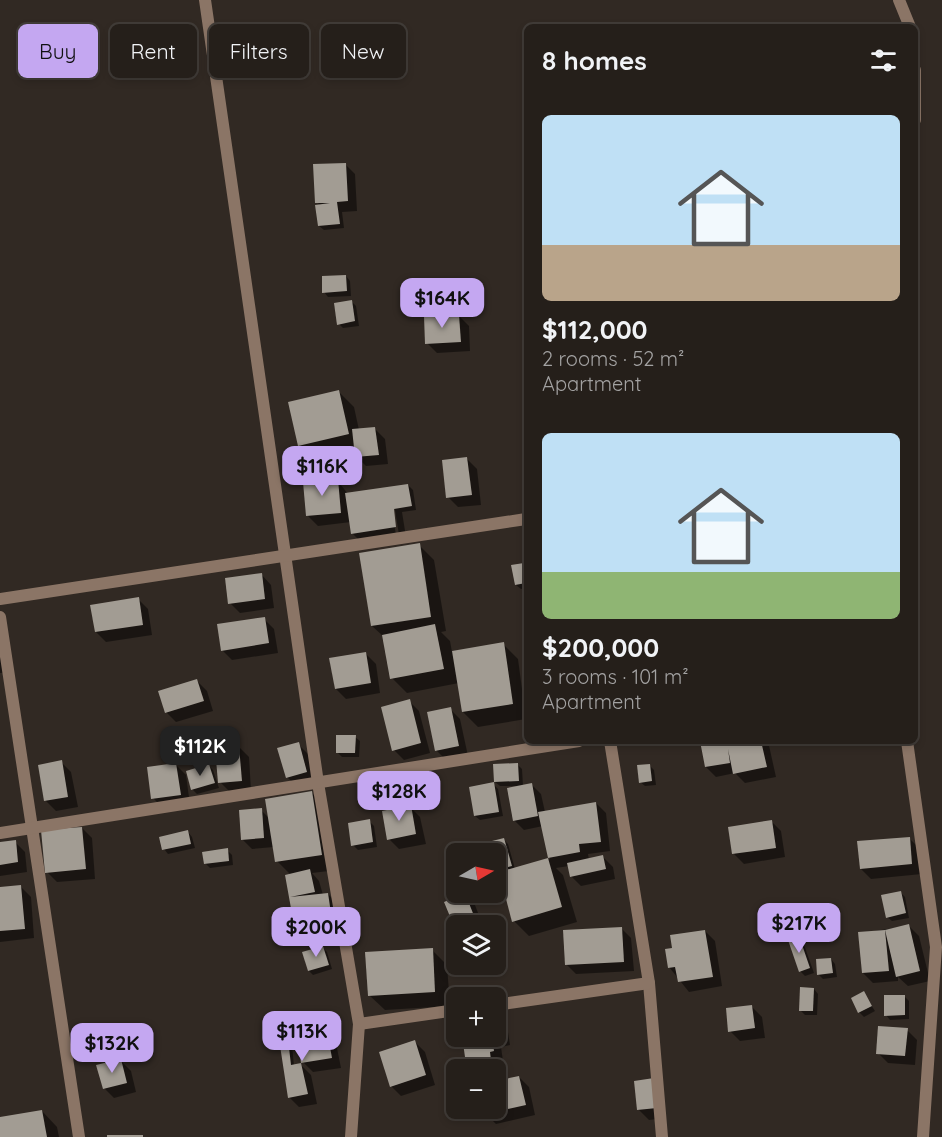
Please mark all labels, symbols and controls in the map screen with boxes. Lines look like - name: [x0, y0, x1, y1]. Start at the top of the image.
- chip: Buy: [18, 24, 98, 78]
- chip: Rent: [110, 24, 197, 78]
- chip: Filters: [209, 24, 309, 78]
- chip: New: [321, 24, 406, 78]
- text: 8 homes: [542, 44, 647, 77]
- icon: filters: [867, 44, 900, 77]
- icon: home: [667, 154, 775, 262]
- pin: $164K: [400, 278, 484, 329]
- text: $164K: [414, 285, 470, 310]
- text: $112,000: [542, 313, 648, 346]
- text: 2 rooms · 52 m²: [542, 346, 684, 371]
- text: Apartment: [542, 371, 642, 396]
- pin: $116K: [280, 446, 364, 497]
- text: $116K: [296, 453, 348, 478]
- icon: home: [667, 472, 775, 580]
- text: $200,000: [542, 631, 659, 664]
- text: 3 rooms · 101 m²: [542, 664, 689, 689]
- text: Apartment: [542, 689, 642, 714]
- pin: $112K: [158, 726, 242, 777]
- text: $112K: [174, 733, 226, 758]
- pin: $128K: [357, 771, 441, 822]
- text: $128K: [371, 778, 427, 803]
- north arrow: [446, 843, 506, 903]
- map controls: [446, 843, 506, 1119]
- pin: $217K: [757, 903, 841, 954]
- pin: $200K: [274, 907, 358, 958]
- text: $217K: [771, 910, 827, 935]
- text: $200K: [286, 914, 346, 939]
- button: layers: [446, 915, 506, 975]
- button: +: [446, 987, 506, 1047]
- pin: $113K: [260, 1011, 344, 1062]
- text: $113K: [276, 1018, 328, 1043]
- pin: $132K: [70, 1023, 154, 1074]
- text: $132K: [85, 1030, 139, 1055]
- button: −: [446, 1059, 506, 1119]

